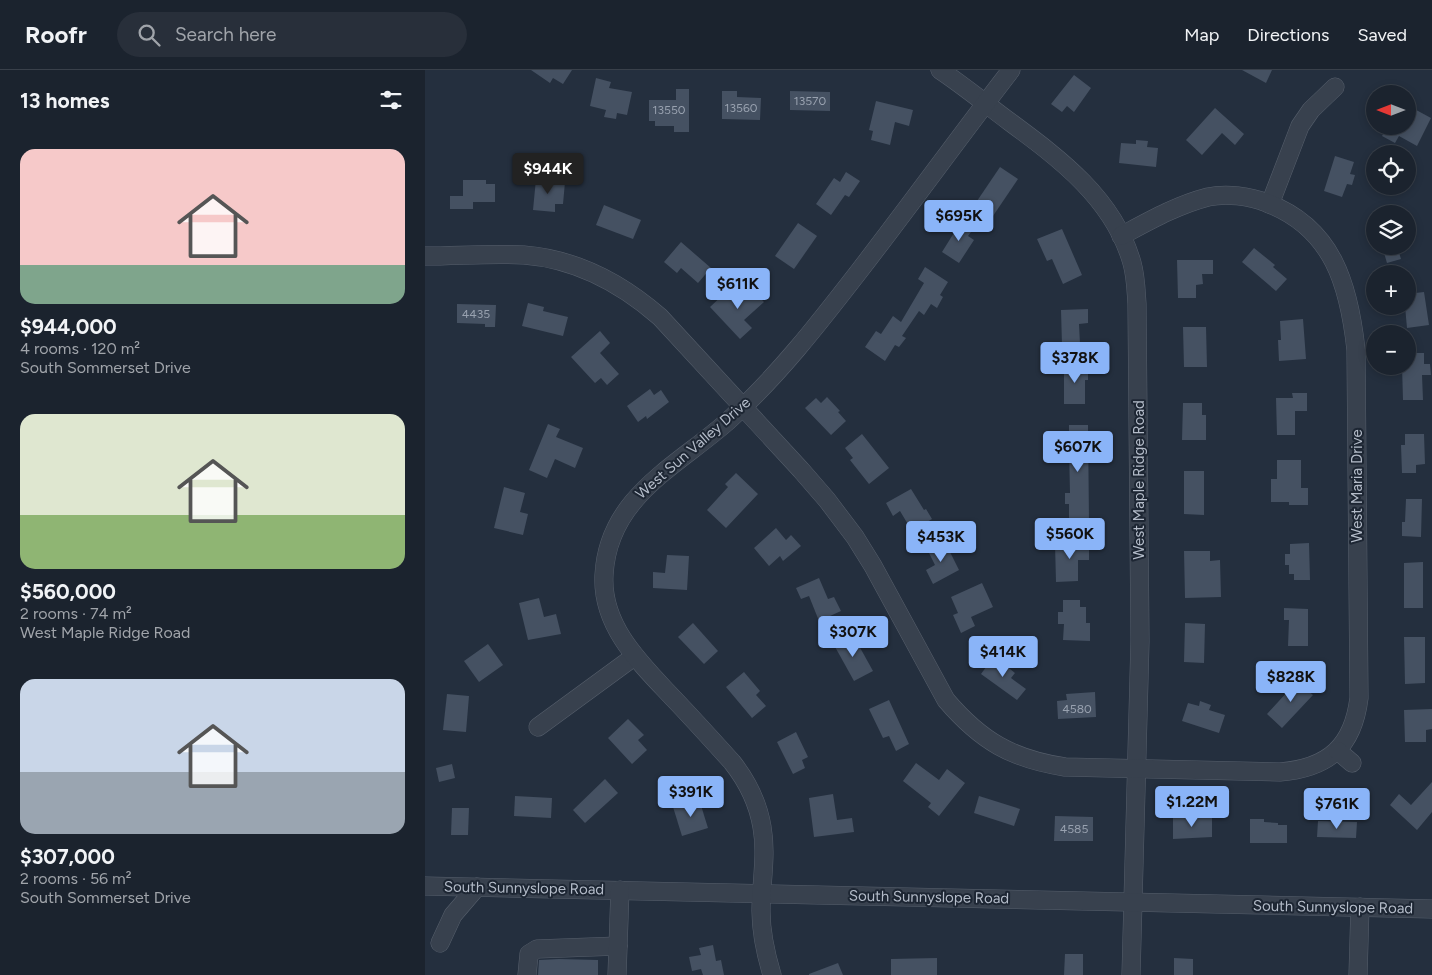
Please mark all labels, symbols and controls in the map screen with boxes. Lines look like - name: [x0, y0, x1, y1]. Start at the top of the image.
- search box: [117, 12, 467, 57]
- text: Roofr: [25, 20, 87, 49]
- icon: search: [135, 21, 163, 49]
- text: Search here: [175, 23, 276, 46]
- text: Map: [1184, 24, 1219, 46]
- text: Directions: [1247, 24, 1329, 46]
- text: Saved: [1357, 24, 1407, 46]
- north arrow: [1366, 85, 1416, 135]
- map controls: [1366, 85, 1416, 375]
- icon: filters: [377, 86, 405, 114]
- text: 13 homes: [20, 88, 109, 113]
- house number: 13570: [794, 94, 827, 108]
- house number: 13560: [725, 101, 758, 115]
- house number: 13550: [653, 103, 686, 117]
- button: locate: [1366, 145, 1416, 195]
- pin: $944K: [513, 152, 583, 195]
- text: $944K: [523, 159, 573, 178]
- icon: home: [168, 181, 258, 271]
- pin: $695K: [924, 200, 994, 242]
- button: layers: [1366, 205, 1416, 255]
- text: $695K: [935, 206, 983, 225]
- button: +: [1366, 265, 1416, 315]
- pin: $611K: [703, 268, 773, 310]
- text: $611K: [717, 274, 759, 293]
- house number: 4435: [462, 307, 490, 321]
- text: $944,000: [20, 314, 117, 339]
- button: −: [1366, 325, 1416, 375]
- text: 4 rooms · 120 m²: [20, 339, 140, 358]
- pin: $378K: [1040, 342, 1110, 384]
- text: $378K: [1051, 348, 1099, 367]
- text: South Sommerset Drive: [20, 358, 191, 377]
- street label: West Sun Valley Drive: [632, 393, 754, 503]
- street label: West Maple Ridge Road: [1130, 400, 1148, 560]
- street label: West Maria Drive: [1348, 429, 1366, 543]
- pin: $607K: [1043, 430, 1113, 473]
- text: $607K: [1054, 437, 1102, 456]
- icon: home: [168, 446, 258, 536]
- pin: $560K: [1035, 518, 1105, 560]
- pin: $453K: [906, 520, 976, 563]
- text: $560K: [1046, 524, 1094, 543]
- text: $453K: [917, 527, 965, 546]
- text: $560,000: [20, 579, 116, 604]
- text: 2 rooms · 74 m²: [20, 604, 132, 623]
- pin: $307K: [818, 616, 888, 658]
- text: $307K: [829, 622, 877, 641]
- text: West Maple Ridge Road: [20, 623, 190, 642]
- pin: $414K: [968, 636, 1038, 678]
- text: $414K: [980, 642, 1026, 661]
- pin: $828K: [1256, 660, 1326, 703]
- text: $828K: [1267, 667, 1315, 686]
- house number: 4580: [1062, 702, 1092, 716]
- icon: home: [168, 711, 258, 801]
- pin: $391K: [656, 776, 726, 818]
- text: $391K: [669, 782, 713, 801]
- pin: $1.22M: [1151, 786, 1233, 828]
- pin: $761K: [1302, 788, 1372, 830]
- text: $1.22M: [1166, 792, 1218, 811]
- text: $761K: [1315, 794, 1359, 813]
- house number: 4585: [1060, 822, 1088, 836]
- text: $307,000: [20, 844, 115, 869]
- text: 2 rooms · 56 m²: [20, 869, 132, 888]
- street label: South Sunnyslope Road: [444, 878, 604, 898]
- street label: South Sunnyslope Road: [849, 887, 1009, 907]
- text: South Sommerset Drive: [20, 888, 191, 907]
- street label: South Sunnyslope Road: [1253, 897, 1413, 917]

